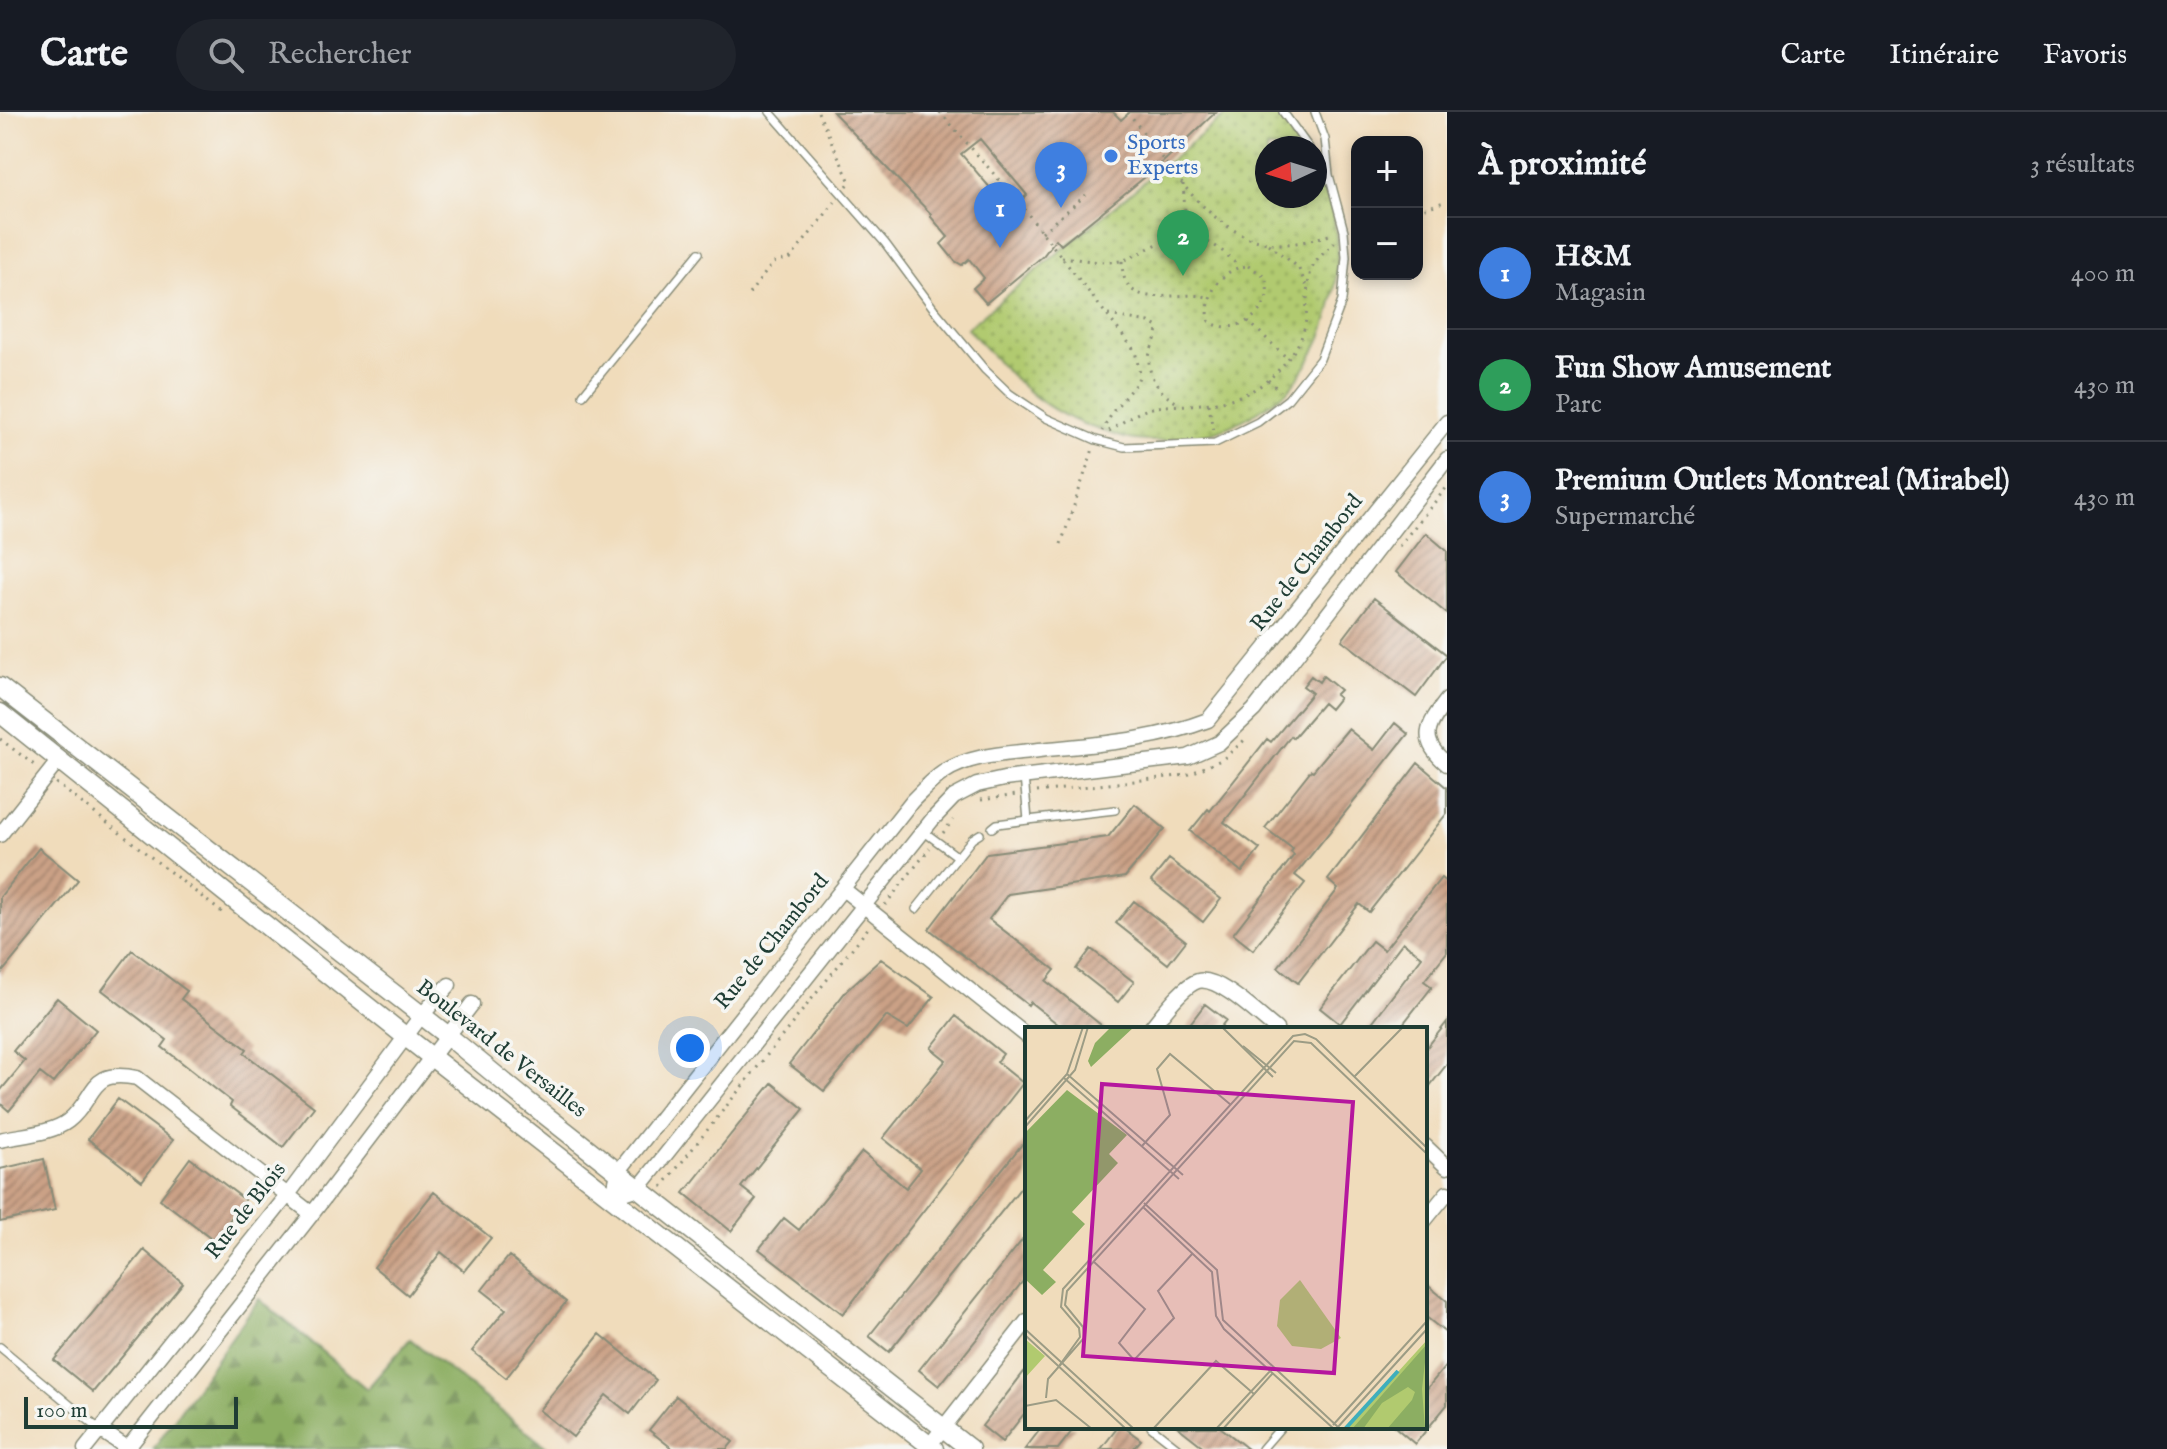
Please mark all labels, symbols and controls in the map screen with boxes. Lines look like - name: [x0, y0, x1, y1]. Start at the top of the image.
- search box: [176, 19, 736, 91]
- text: Carte: [40, 31, 128, 79]
- icon: search: [204, 33, 248, 77]
- text: Rechercher: [268, 36, 412, 74]
- text: Carte: [1780, 38, 1845, 73]
- text: Itinéraire: [1889, 38, 1999, 73]
- text: Favoris: [2043, 38, 2127, 73]
- place label: Sports Experts: [1127, 129, 1198, 182]
- north arrow: [1255, 136, 1327, 208]
- map controls: [1351, 136, 1423, 280]
- button: +: [1351, 136, 1423, 208]
- pin: 3: [1035, 142, 1087, 208]
- text: À proximité: [1479, 143, 1646, 186]
- marker: Sports Experts: [1102, 147, 1120, 165]
- text: 3 résultats: [2030, 148, 2135, 181]
- pin: 1: [974, 182, 1026, 248]
- button: −: [1351, 208, 1423, 280]
- pin: 2: [1157, 210, 1209, 276]
- text: H&M: [1555, 238, 1632, 276]
- text: 1: [1500, 257, 1510, 290]
- text: 400 m: [2071, 257, 2135, 290]
- text: Magasin: [1555, 276, 1646, 309]
- text: Fun Show Amusement: [1555, 350, 1831, 388]
- text: 2: [1499, 369, 1511, 402]
- text: 430 m: [2074, 369, 2135, 402]
- text: Parc: [1555, 388, 1602, 421]
- text: Premium Outlets Montreal (Mirabel): [1555, 462, 2010, 500]
- text: 3: [1500, 481, 1510, 514]
- text: 430 m: [2074, 481, 2135, 514]
- street label: Rue de Chambord: [1245, 488, 1370, 637]
- text: Supermarché: [1555, 500, 1695, 533]
- street label: Rue de Chambord: [709, 868, 836, 1016]
- street label: Boulevard de Versailles: [410, 974, 592, 1124]
- inset map: [1025, 1027, 1427, 1429]
- your location: [670, 1028, 710, 1068]
- street label: Rue de Blois: [199, 1157, 293, 1265]
- scale bar: [24, 1393, 238, 1429]
- text: 100 m: [36, 1397, 88, 1425]

